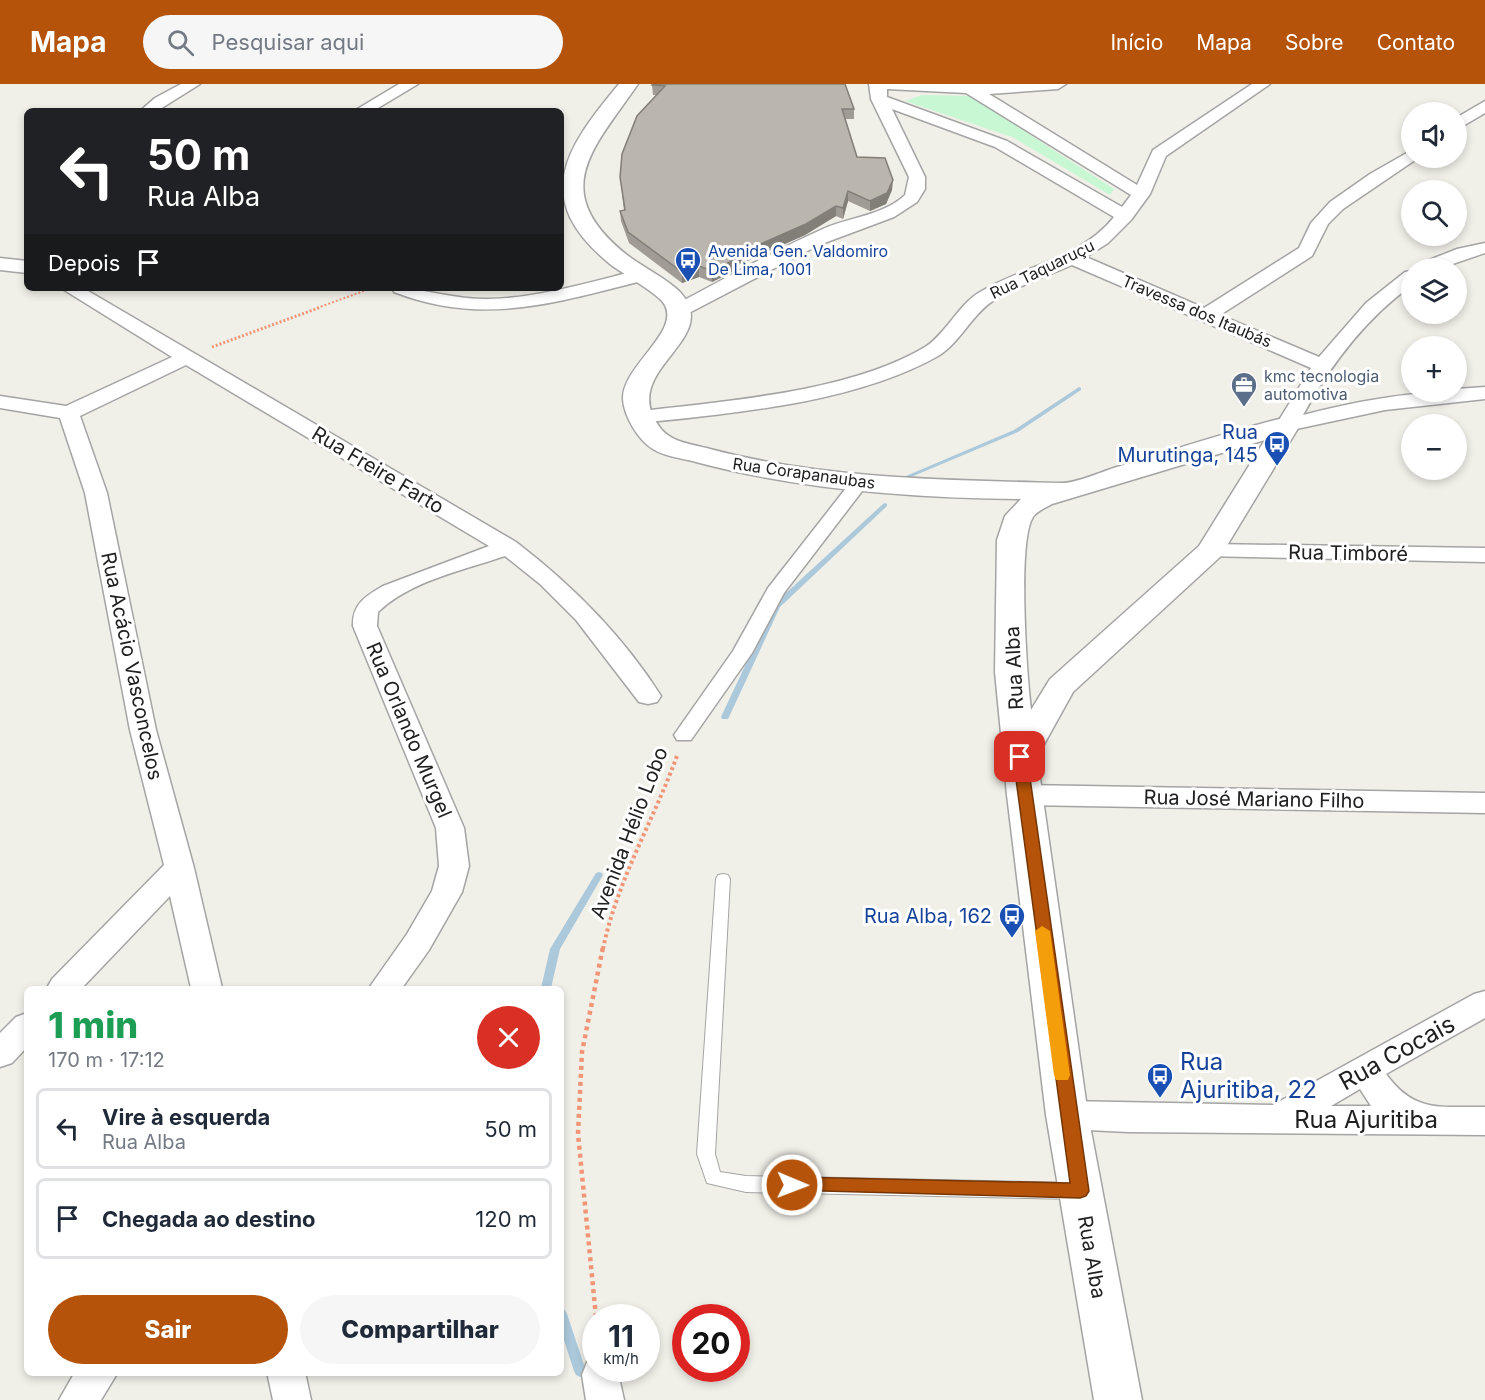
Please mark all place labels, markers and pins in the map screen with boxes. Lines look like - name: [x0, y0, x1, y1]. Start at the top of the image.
- place label: Avenida Gen. Valdomiro De Lima, 1001: [708, 241, 888, 279]
- bus stop icon: Avenida Gen. Valdomiro De Lima, 1001: [673, 245, 703, 283]
- place label: kmc tecnologia automotiva: [1264, 366, 1379, 404]
- office icon: kmc tecnologia automotiva: [1229, 370, 1259, 408]
- place label: Rua Murutinga, 145: [1117, 420, 1258, 467]
- bus stop icon: Rua Murutinga, 145: [1262, 429, 1292, 467]
- pin: [994, 731, 1045, 782]
- bus stop icon: Rua Alba, 162: [997, 901, 1027, 939]
- place label: Rua Alba, 162: [864, 904, 992, 928]
- place label: Rua Ajuritiba, 22: [1180, 1047, 1317, 1104]
- bus stop icon: Rua Ajuritiba, 22: [1145, 1061, 1175, 1099]

